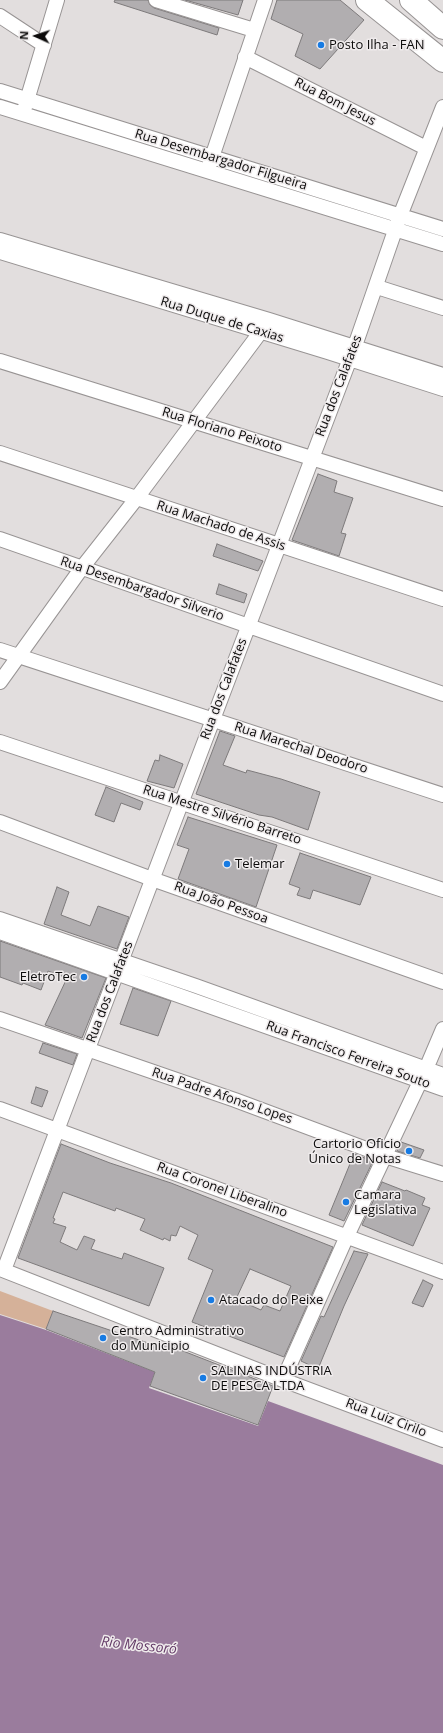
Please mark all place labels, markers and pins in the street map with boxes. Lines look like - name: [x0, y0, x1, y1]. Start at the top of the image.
- place label: Posto Ilha - FAN: [329, 37, 424, 53]
- marker: Posto Ilha - FAN: [316, 40, 326, 50]
- place label: Telemar: [235, 856, 285, 872]
- marker: Telemar: [222, 859, 232, 869]
- place label: EletroTec: [20, 969, 76, 985]
- marker: EletroTec: [79, 972, 89, 982]
- place label: Cartorio Oficio Único de Notas: [309, 1136, 401, 1167]
- marker: Cartorio Oficio Único de Notas: [404, 1146, 414, 1156]
- place label: Camara Legislativa: [354, 1187, 417, 1218]
- marker: Camara Legislativa: [341, 1197, 351, 1207]
- place label: Atacado do Peixe: [219, 1292, 323, 1308]
- marker: Atacado do Peixe: [206, 1295, 216, 1305]
- place label: Centro Administrativo do Municipio: [111, 1323, 244, 1354]
- marker: Centro Administrativo do Municipio: [98, 1333, 108, 1343]
- place label: SALINAS INDÚSTRIA DE PESCA LTDA: [211, 1363, 332, 1394]
- marker: SALINAS INDÚSTRIA DE PESCA LTDA: [198, 1373, 208, 1383]

